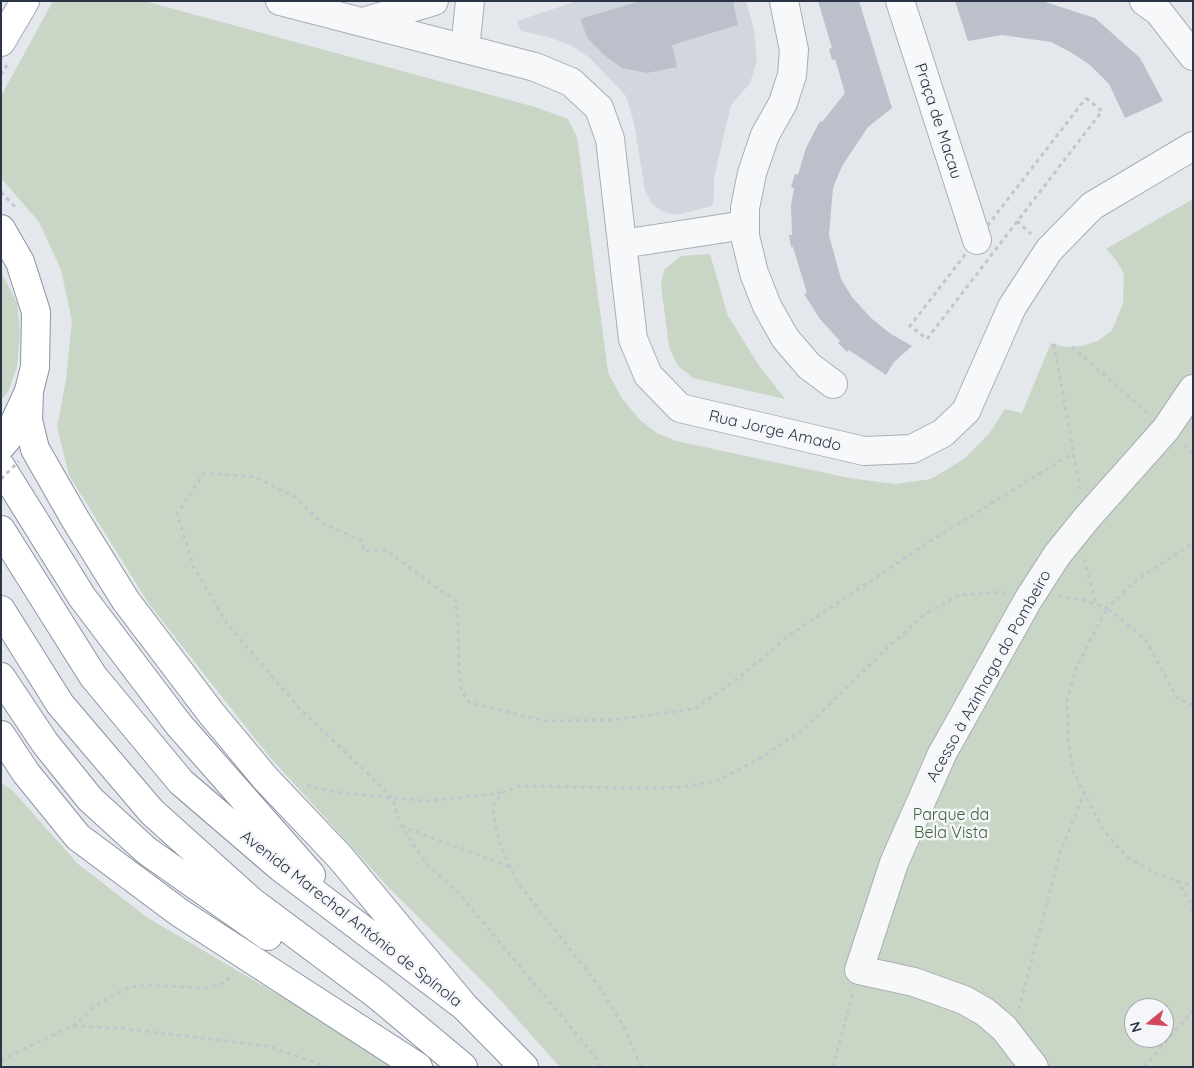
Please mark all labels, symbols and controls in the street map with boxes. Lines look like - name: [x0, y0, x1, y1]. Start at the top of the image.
- street label: Praça de Macau: [910, 61, 966, 181]
- street label: Rua Jorge Amado: [707, 406, 843, 456]
- street label: Acesso à Azinhaga do Pombeiro: [923, 567, 1055, 785]
- park label: Parque da Bela Vista: [913, 805, 989, 843]
- street label: Avenida Marechal António de Spínola: [237, 827, 465, 1011]
- north arrow: [1124, 998, 1174, 1048]
- text: N: [1126, 1020, 1146, 1035]

